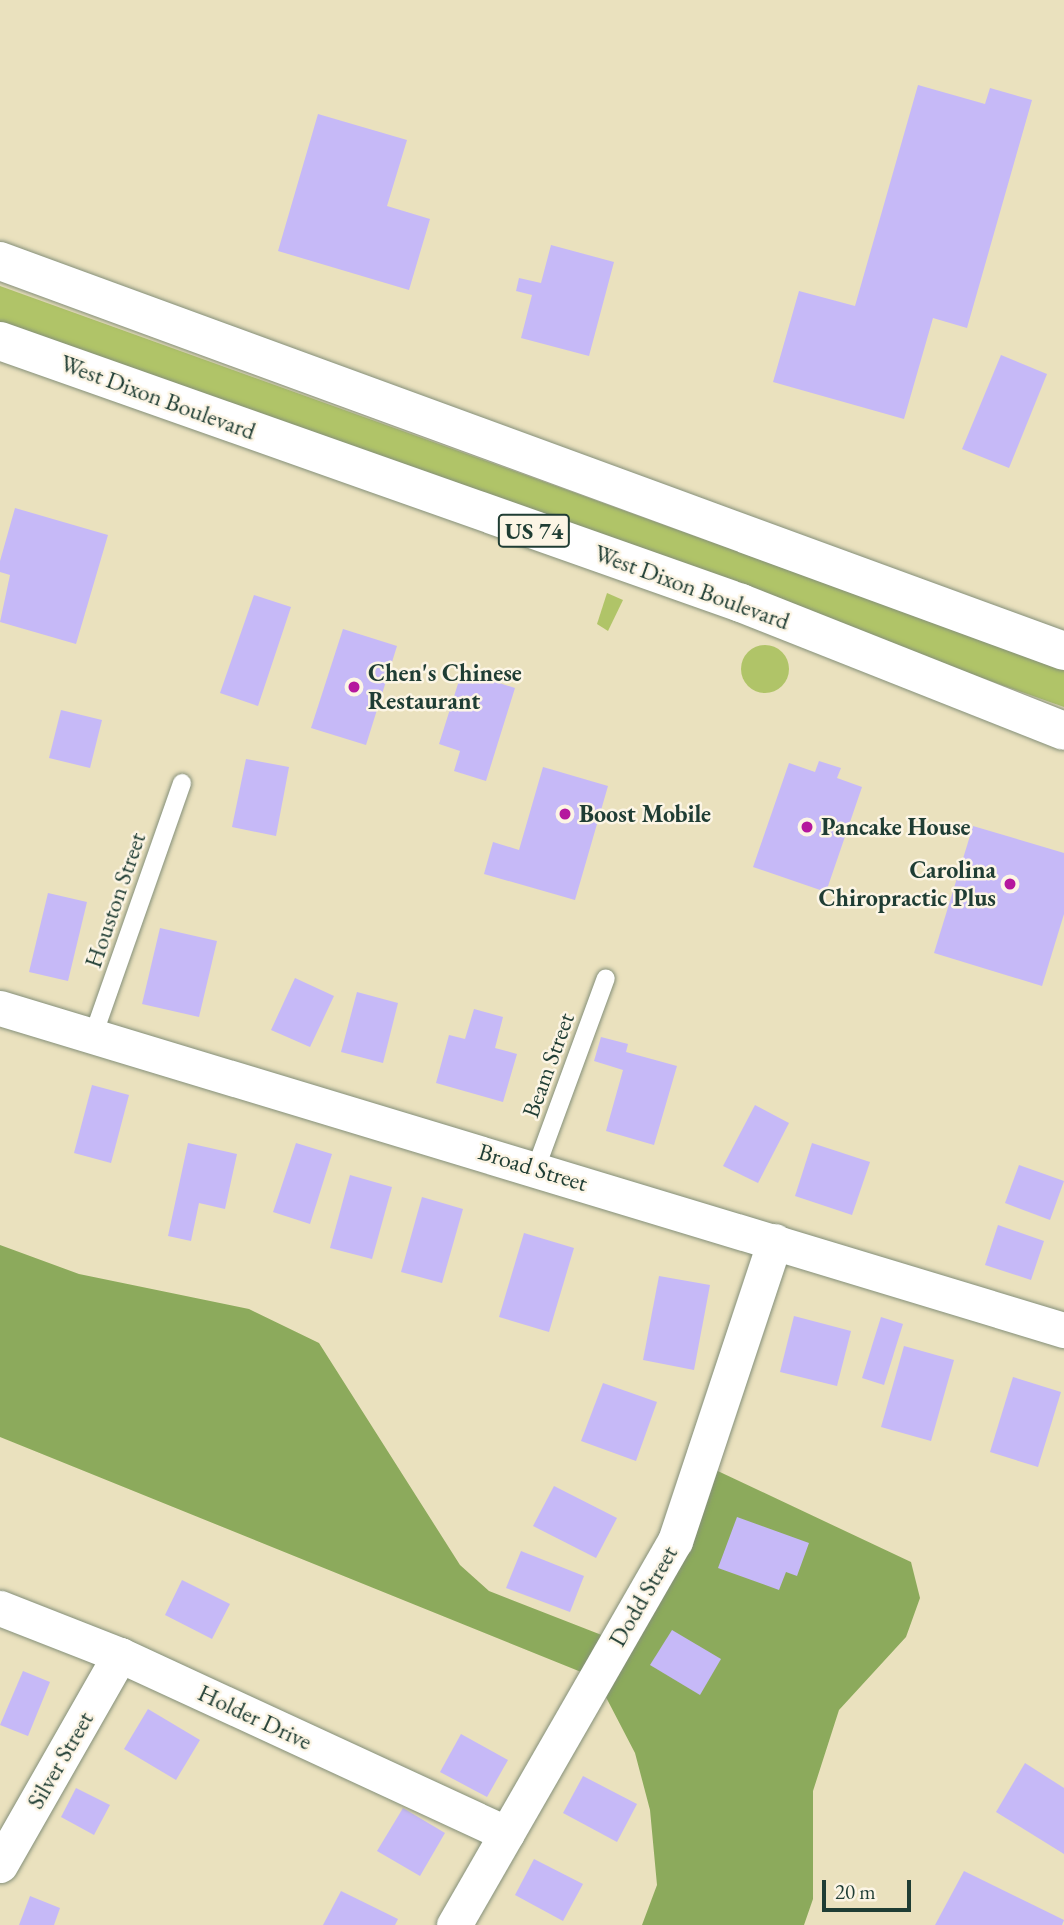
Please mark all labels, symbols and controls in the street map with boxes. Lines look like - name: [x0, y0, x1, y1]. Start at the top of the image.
- street label: West Dixon Boulevard: [56, 348, 260, 446]
- road number: US 74: [497, 512, 571, 551]
- street label: West Dixon Boulevard: [590, 538, 794, 636]
- place label: Chen's Chinese Restaurant: [368, 659, 522, 715]
- marker: Chen's Chinese Restaurant: [346, 679, 362, 695]
- place label: Boost Mobile: [579, 800, 711, 828]
- marker: Boost Mobile: [557, 806, 573, 822]
- place label: Pancake House: [821, 813, 971, 841]
- marker: Pancake House: [799, 819, 815, 835]
- street label: Houston Street: [78, 828, 152, 972]
- place label: Carolina Chiropractic Plus: [819, 856, 996, 912]
- marker: Carolina Chiropractic Plus: [1002, 876, 1018, 892]
- street label: Beam Street: [516, 1009, 580, 1121]
- street label: Broad Street: [475, 1137, 591, 1197]
- street label: Dodd Street: [603, 1540, 683, 1652]
- street label: Holder Drive: [193, 1678, 317, 1756]
- street label: Silver Street: [21, 1706, 99, 1814]
- scale bar: [826, 1866, 915, 1910]
- text: 20 m: [835, 1878, 876, 1905]

